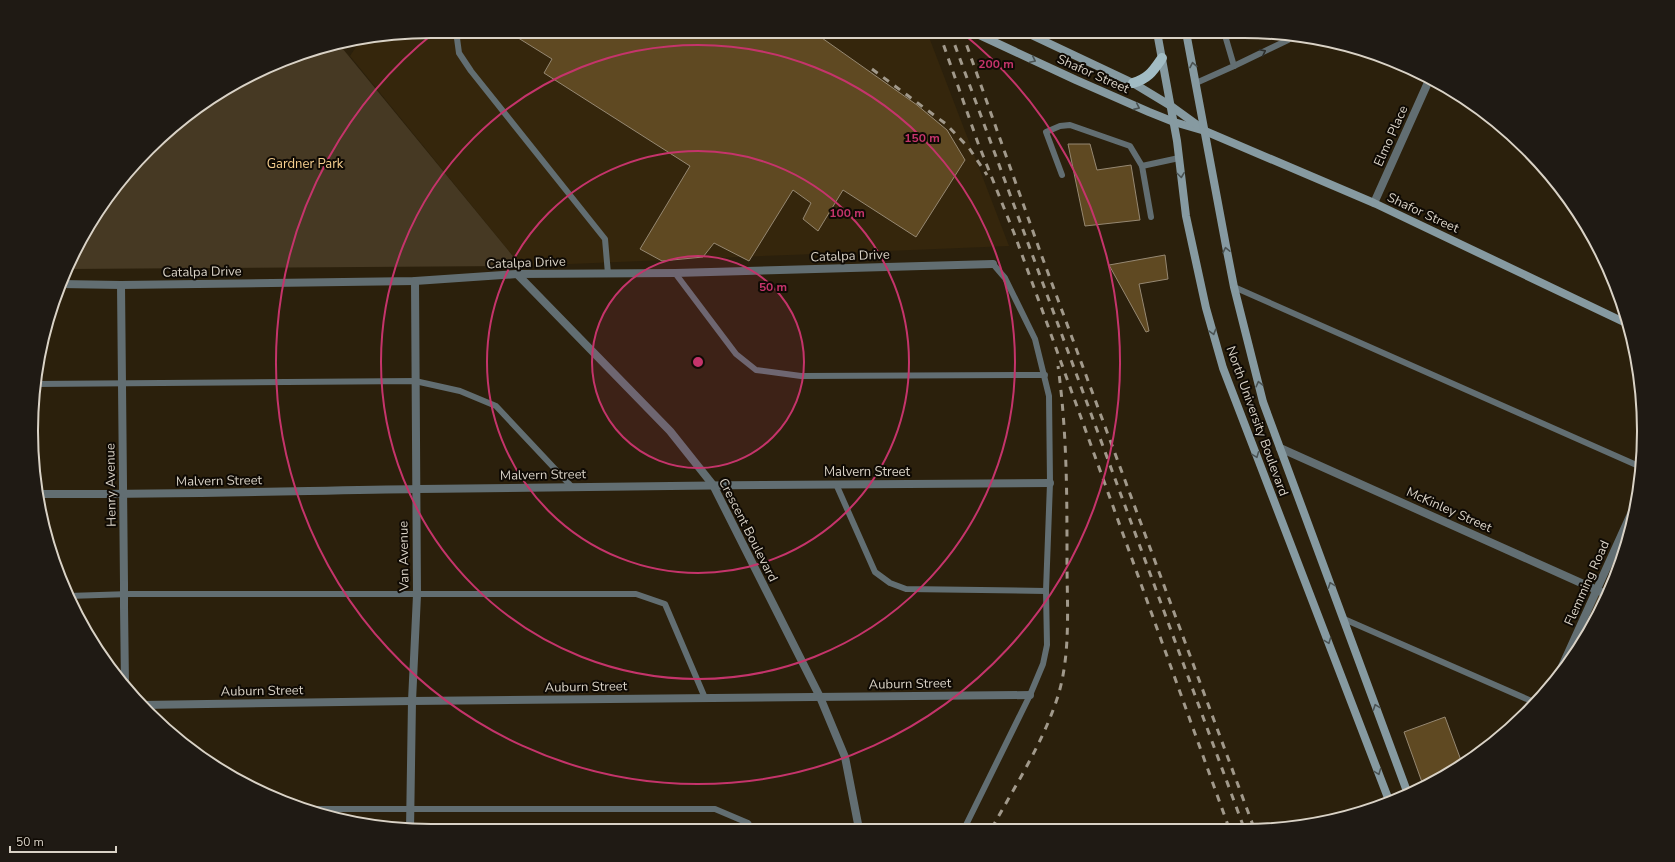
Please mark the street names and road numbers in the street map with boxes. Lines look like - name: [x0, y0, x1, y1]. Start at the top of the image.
- street label: Shafor Street: [1054, 50, 1132, 98]
- street label: Elmo Place: [1370, 103, 1412, 169]
- street label: Shafor Street: [1384, 189, 1462, 238]
- street label: Catalpa Drive: [810, 246, 890, 266]
- street label: Catalpa Drive: [486, 253, 566, 273]
- street label: Catalpa Drive: [162, 262, 242, 282]
- street label: North University Boulevard: [1221, 343, 1293, 499]
- street label: Henry Avenue: [101, 443, 121, 527]
- street label: Malvern Street: [824, 463, 910, 481]
- street label: Malvern Street: [500, 465, 587, 485]
- street label: Malvern Street: [176, 471, 263, 491]
- street label: Crescent Boulevard: [714, 475, 782, 585]
- street label: McKinley Street: [1403, 483, 1495, 537]
- street label: Van Avenue: [394, 521, 414, 592]
- street label: Flemming Road: [1560, 537, 1614, 629]
- street label: Auburn Street: [869, 674, 952, 694]
- street label: Auburn Street: [545, 677, 628, 697]
- street label: Auburn Street: [221, 681, 304, 701]

